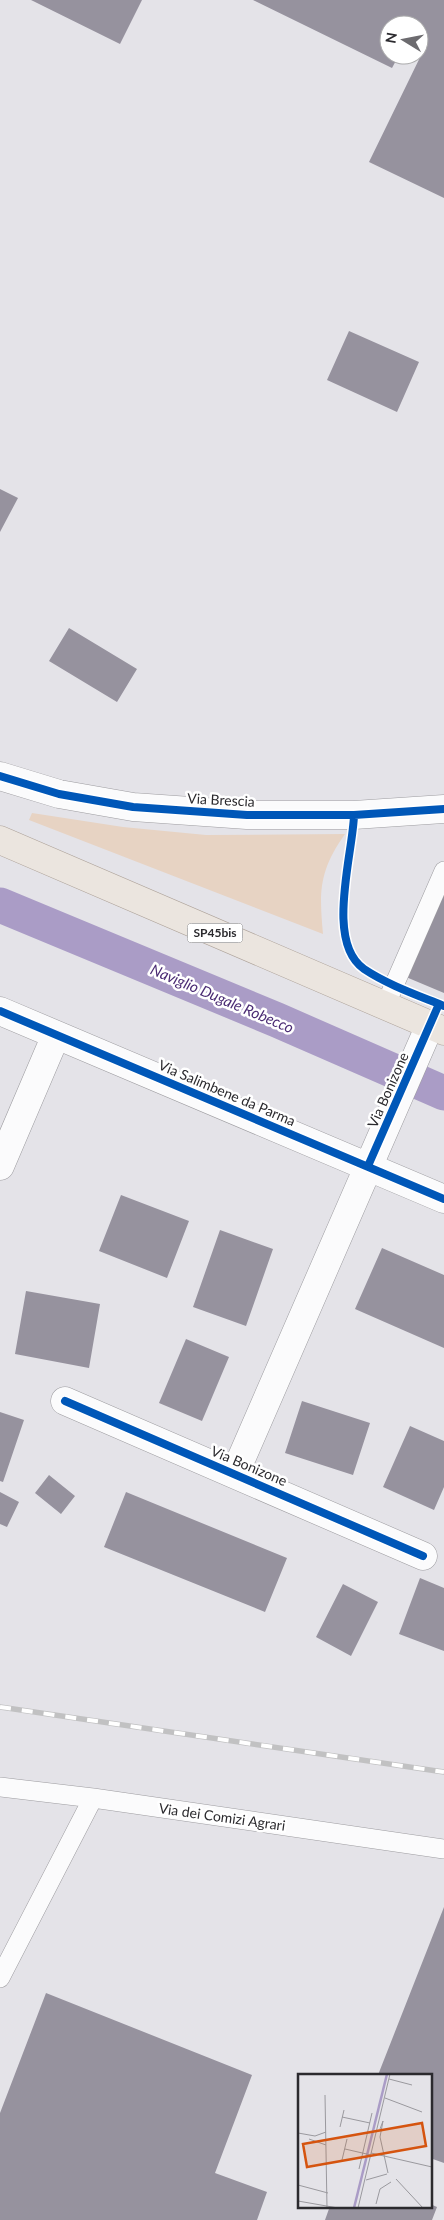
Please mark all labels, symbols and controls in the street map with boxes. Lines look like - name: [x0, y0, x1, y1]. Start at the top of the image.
- north arrow: [379, 15, 429, 65]
- text: N: [381, 31, 400, 44]
- street label: Via Brescia: [187, 789, 255, 810]
- road number: SP45bis: [188, 924, 242, 942]
- water label: Naviglio Dugale Robecco: [148, 960, 297, 1036]
- street label: Via Bonizone: [363, 1049, 412, 1130]
- street label: Via Salimbene da Parma: [156, 1056, 298, 1129]
- street label: Via Bonizone: [209, 1442, 290, 1489]
- street label: Via dei Comizi Agrari: [158, 1799, 286, 1834]
- inset map: [298, 2074, 432, 2208]

